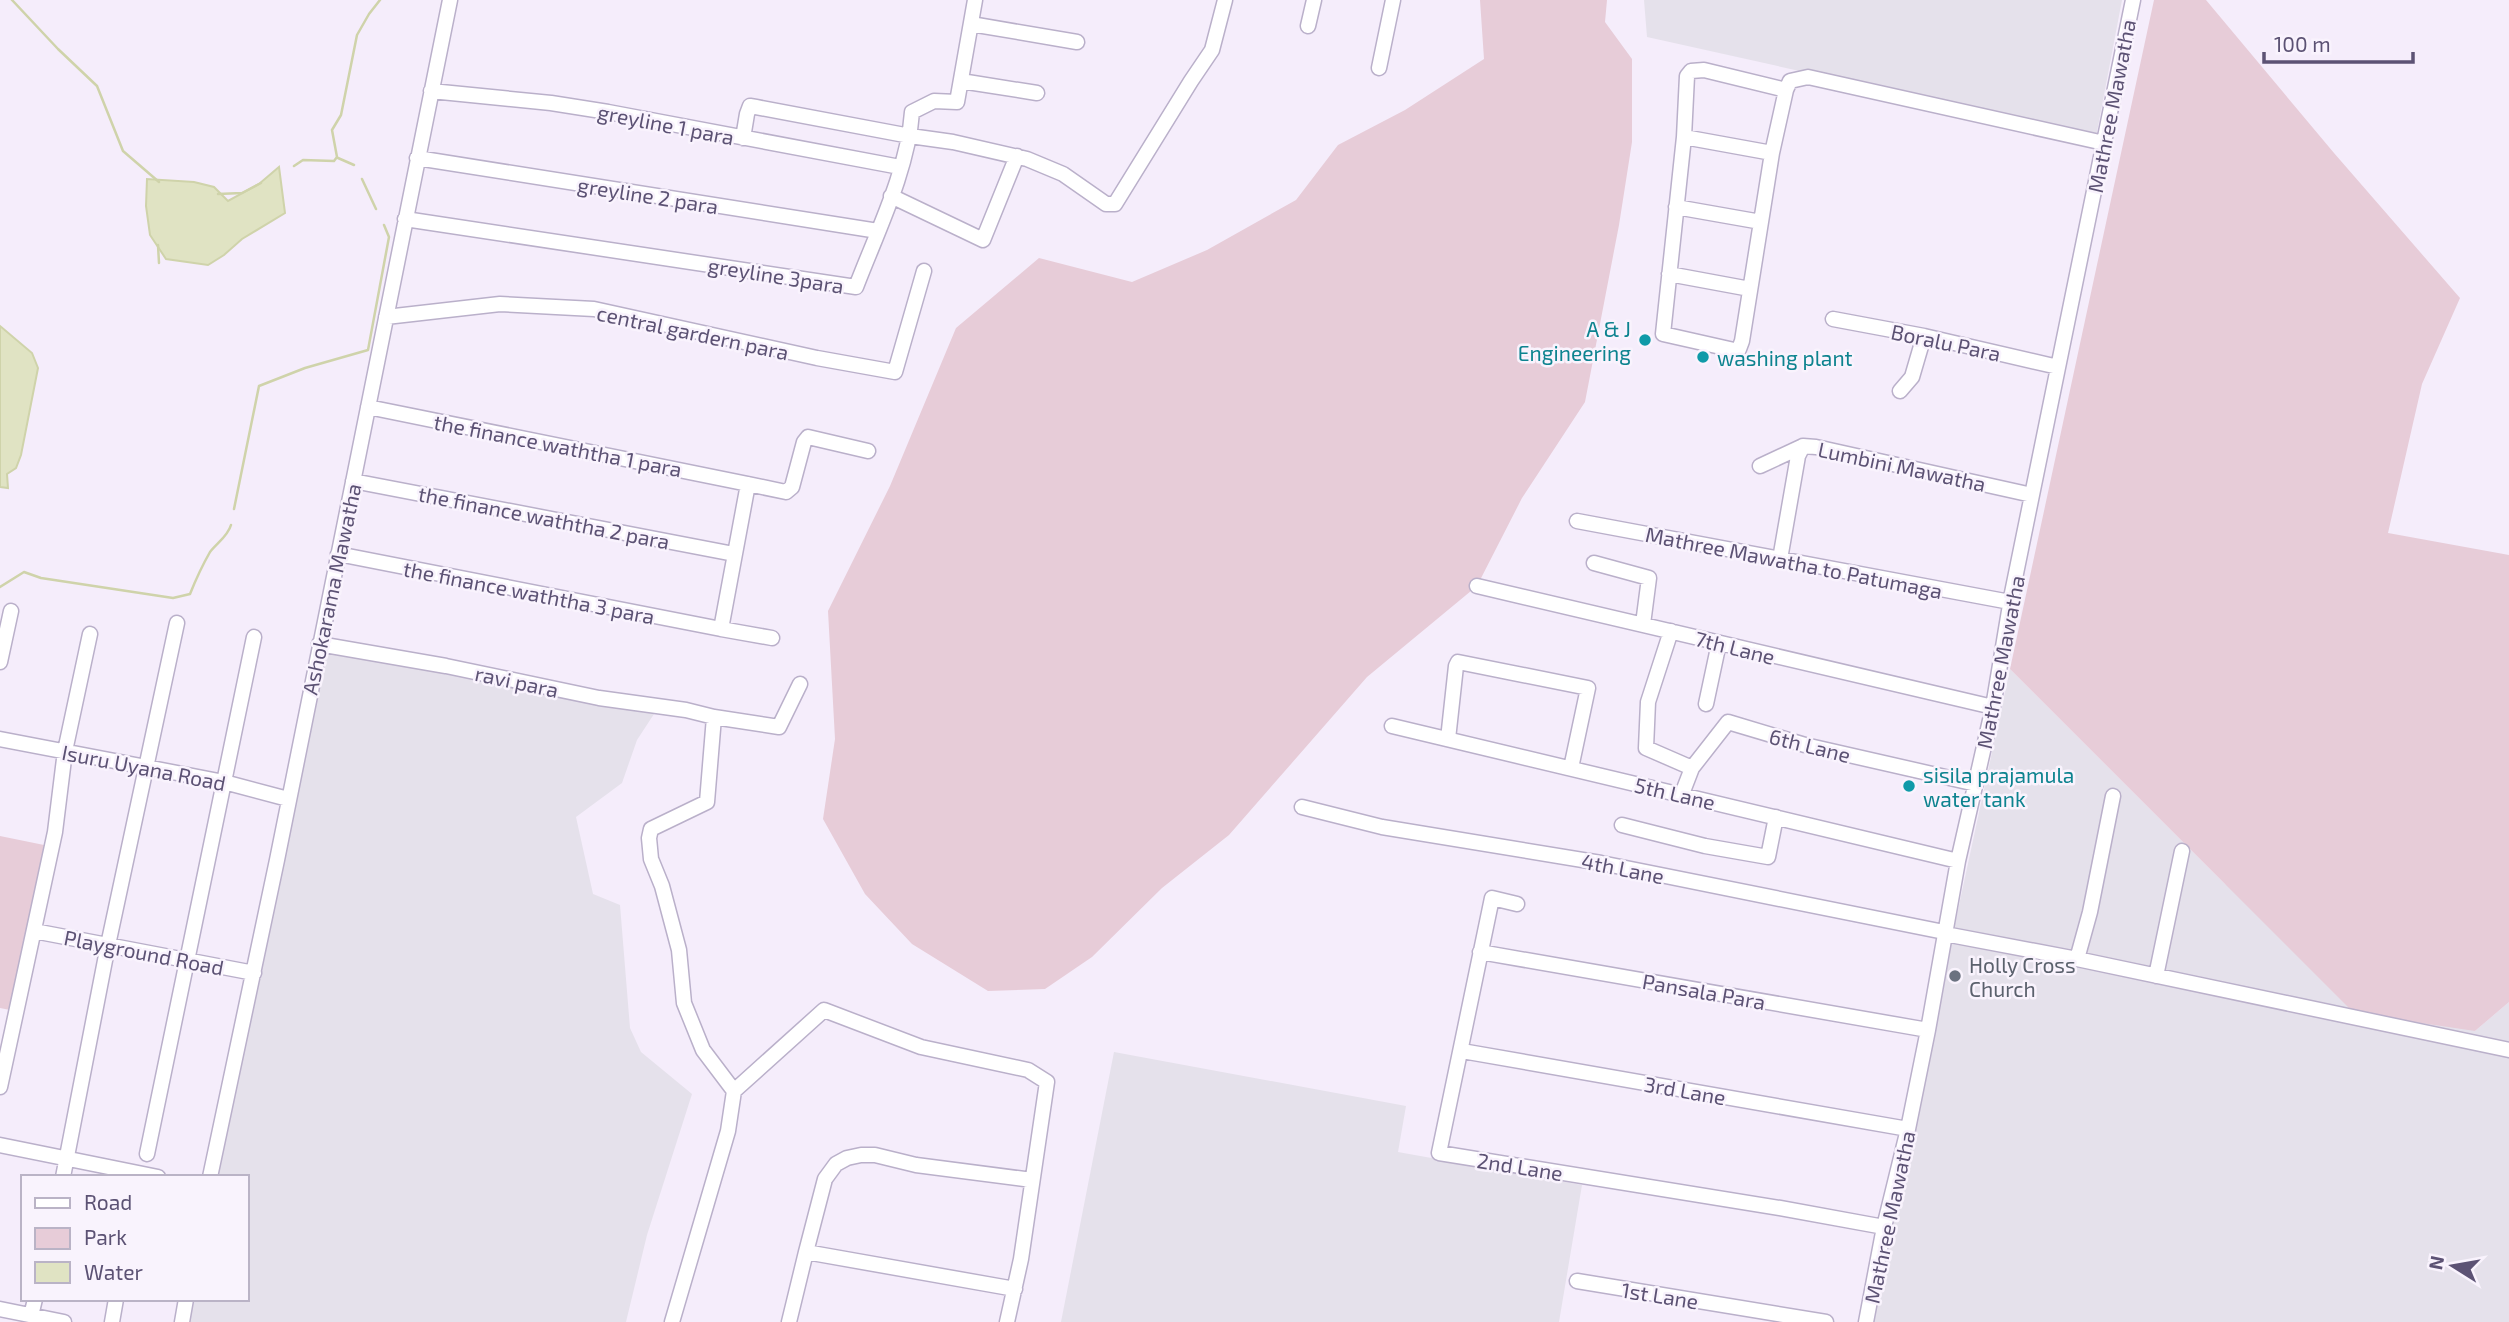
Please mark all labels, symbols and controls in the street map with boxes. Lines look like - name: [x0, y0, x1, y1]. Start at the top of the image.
- street label: Mathree Mawatha: [2082, 17, 2140, 195]
- scale bar: [2264, 21, 2413, 65]
- text: 100 m: [2274, 31, 2331, 56]
- street label: greyline 1 para: [596, 99, 736, 149]
- street label: greyline 2 para: [576, 172, 720, 218]
- street label: greyline 3para: [706, 252, 846, 298]
- street label: central gardern para: [595, 299, 791, 365]
- place label: A & J Engineering: [1518, 316, 1631, 365]
- street label: Boralu Para: [1889, 318, 2003, 366]
- marker: A & J Engineering: [1637, 332, 1653, 348]
- place label: washing plant: [1717, 345, 1853, 370]
- marker: washing plant: [1695, 349, 1711, 365]
- street label: the finance waththa 1 para: [432, 409, 684, 481]
- street label: Lumbini Mawatha: [1816, 436, 1988, 496]
- street label: the finance waththa 2 para: [416, 480, 672, 554]
- street label: Ashokarama Mawatha: [296, 481, 366, 697]
- street label: Mathree Mawatha to Patumaga: [1643, 521, 1945, 603]
- street label: the finance waththa 3 para: [401, 555, 657, 629]
- street label: Mathree Mawatha: [1971, 573, 2029, 751]
- street label: 7th Lane: [1692, 625, 1778, 669]
- street label: ravi para: [473, 660, 561, 702]
- street label: 6th Lane: [1767, 723, 1853, 767]
- street label: Isuru Uyana Road: [60, 739, 228, 795]
- place label: sisila prajamula water tank: [1923, 762, 2074, 811]
- street label: 5th Lane: [1632, 772, 1718, 814]
- marker: sisila prajamula water tank: [1901, 778, 1917, 794]
- street label: 4th Lane: [1580, 848, 1666, 888]
- street label: Playground Road: [62, 924, 226, 980]
- place label: Holly Cross Church: [1969, 952, 2076, 1001]
- street label: Pansala Para: [1641, 968, 1767, 1014]
- marker: Holly Cross Church: [1947, 968, 1963, 984]
- street label: 3rd Lane: [1642, 1071, 1728, 1109]
- street label: Mathree Mawatha: [1858, 1128, 1920, 1306]
- street label: 2nd Lane: [1475, 1147, 1565, 1185]
- legend: [21, 1175, 248, 1301]
- text: Road: [84, 1189, 132, 1214]
- text: Park: [84, 1224, 127, 1249]
- north arrow: [2418, 1231, 2488, 1301]
- text: N: [2423, 1254, 2448, 1272]
- text: Water: [84, 1259, 143, 1284]
- street label: 1st Lane: [1620, 1277, 1700, 1313]

